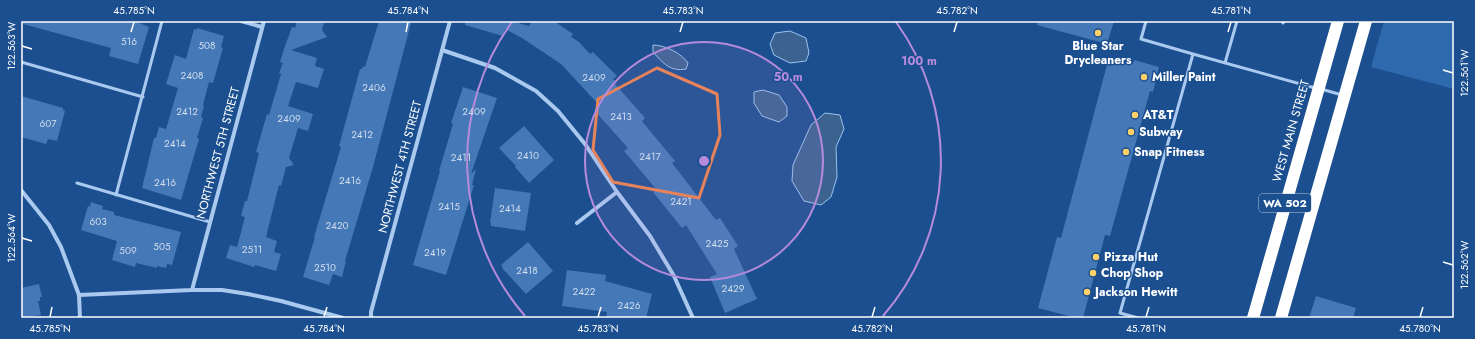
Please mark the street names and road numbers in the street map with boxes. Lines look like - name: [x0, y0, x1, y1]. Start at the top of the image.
- street label: WEST MAIN STREET: [1268, 77, 1314, 184]
- street label: NORTHWEST 5TH STREET: [192, 85, 244, 221]
- street label: NORTHWEST 4TH STREET: [374, 98, 426, 235]
- road number: WA 502: [1259, 194, 1311, 212]

